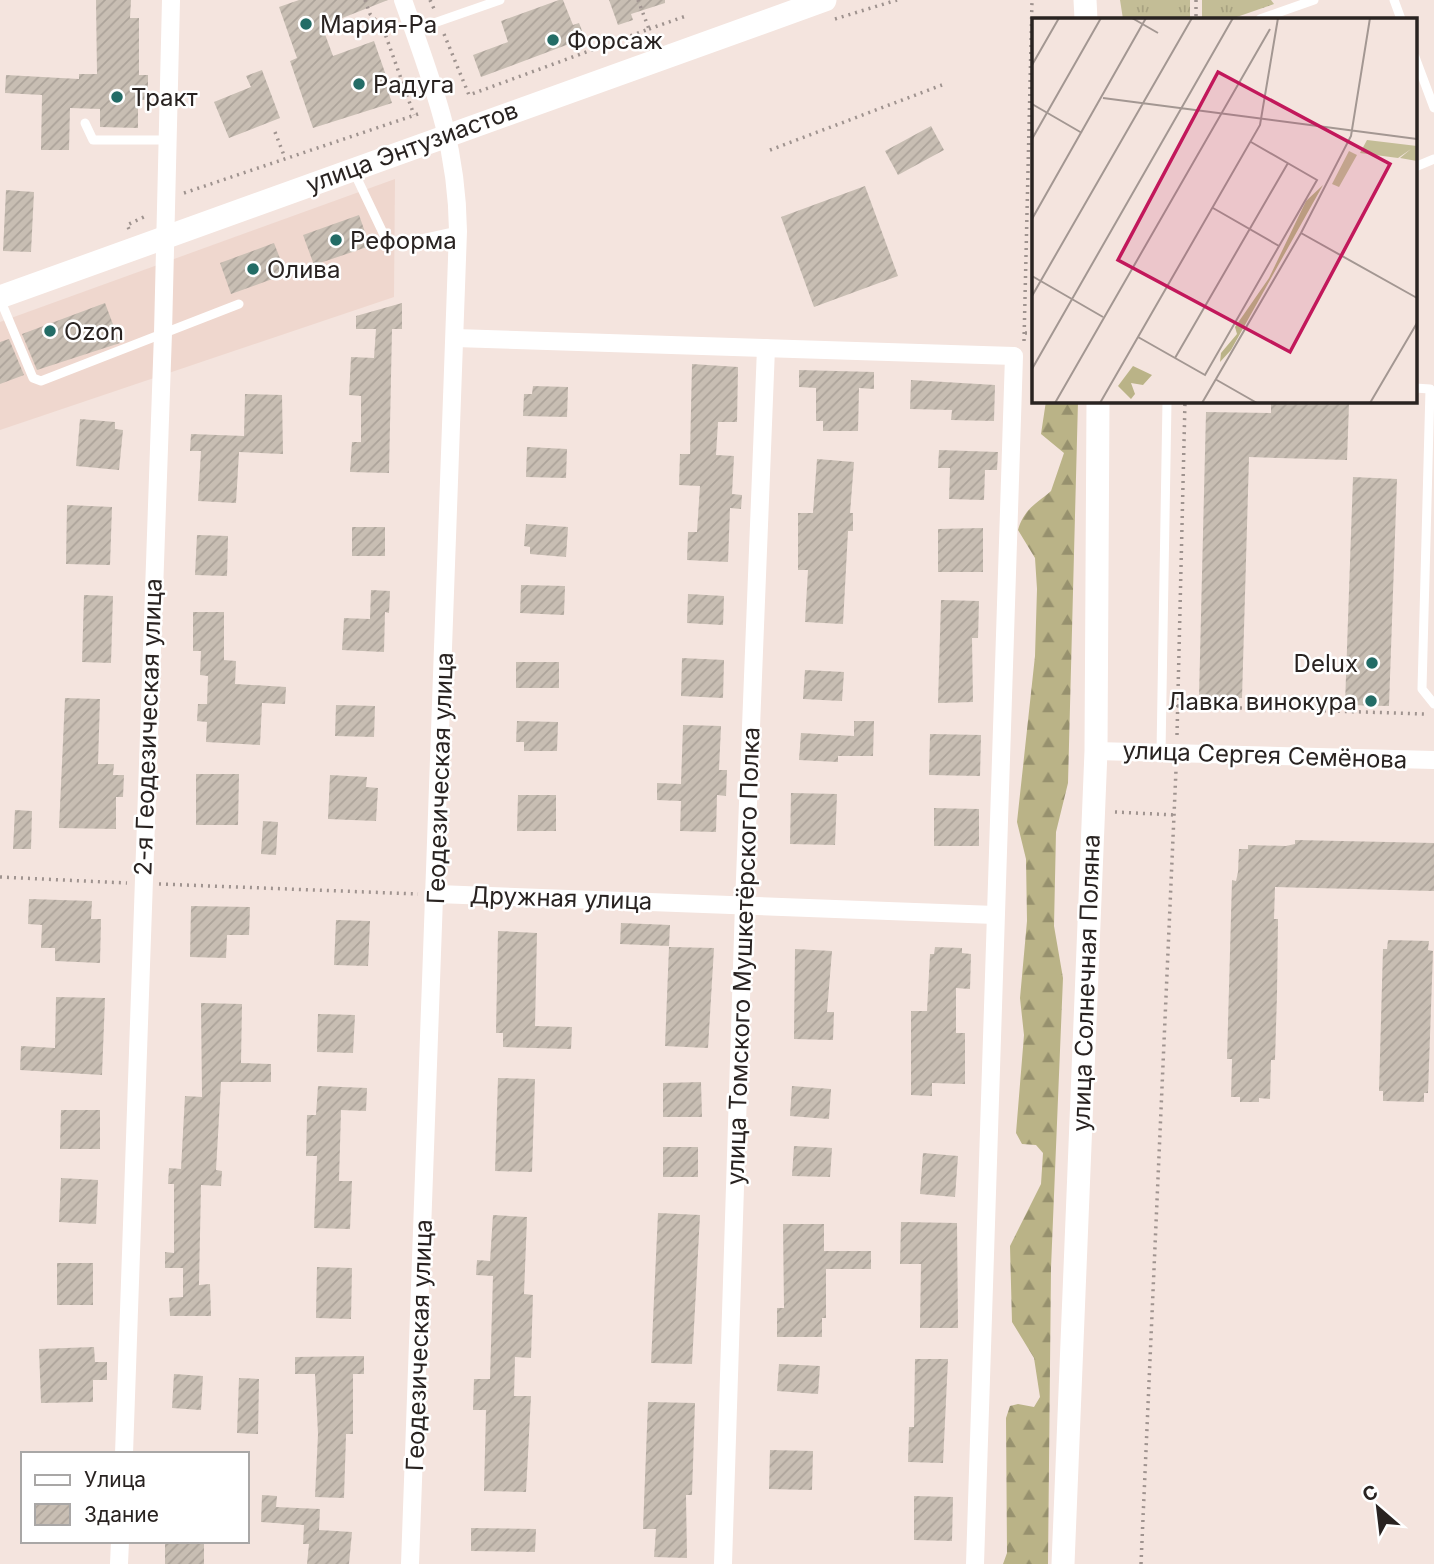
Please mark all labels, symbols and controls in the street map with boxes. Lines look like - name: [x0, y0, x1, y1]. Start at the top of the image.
- place label: Мария-Ра: [320, 10, 437, 39]
- marker: Мария-Ра: [298, 16, 314, 32]
- inset map: [1032, 18, 1416, 402]
- place label: Форсаж: [567, 26, 663, 55]
- marker: Форсаж: [545, 32, 561, 48]
- place label: Радуга: [373, 70, 454, 99]
- marker: Радуга: [351, 76, 367, 92]
- place label: Тракт: [131, 83, 198, 112]
- marker: Тракт: [109, 89, 125, 105]
- street label: улица Энтузиастов: [302, 95, 522, 199]
- place label: Реформа: [350, 226, 457, 255]
- marker: Реформа: [328, 232, 344, 248]
- place label: Олива: [267, 255, 340, 284]
- marker: Олива: [245, 261, 261, 277]
- place label: Ozon: [64, 317, 124, 346]
- marker: Ozon: [42, 323, 58, 339]
- street label: 2-я Геодезическая улица: [128, 578, 168, 876]
- place label: Delux: [1294, 649, 1358, 678]
- street label: Геодезическая улица: [421, 652, 459, 904]
- marker: Delux: [1364, 655, 1380, 671]
- place label: Лавка винокура: [1168, 687, 1357, 716]
- marker: Лавка винокура: [1363, 693, 1379, 709]
- street label: улица Томского Мушкетёрского Полка: [721, 726, 765, 1186]
- street label: улица Сергея Семёнова: [1122, 736, 1408, 774]
- street label: улица Солнечная Поляна: [1066, 834, 1106, 1132]
- street label: Дружная улица: [469, 880, 653, 916]
- street label: Геодезическая улица: [400, 1219, 438, 1471]
- legend: [21, 1452, 248, 1543]
- text: Улица: [84, 1467, 146, 1492]
- north arrow: [1343, 1473, 1413, 1543]
- text: С: [1359, 1480, 1382, 1507]
- text: Здание: [84, 1502, 159, 1527]

